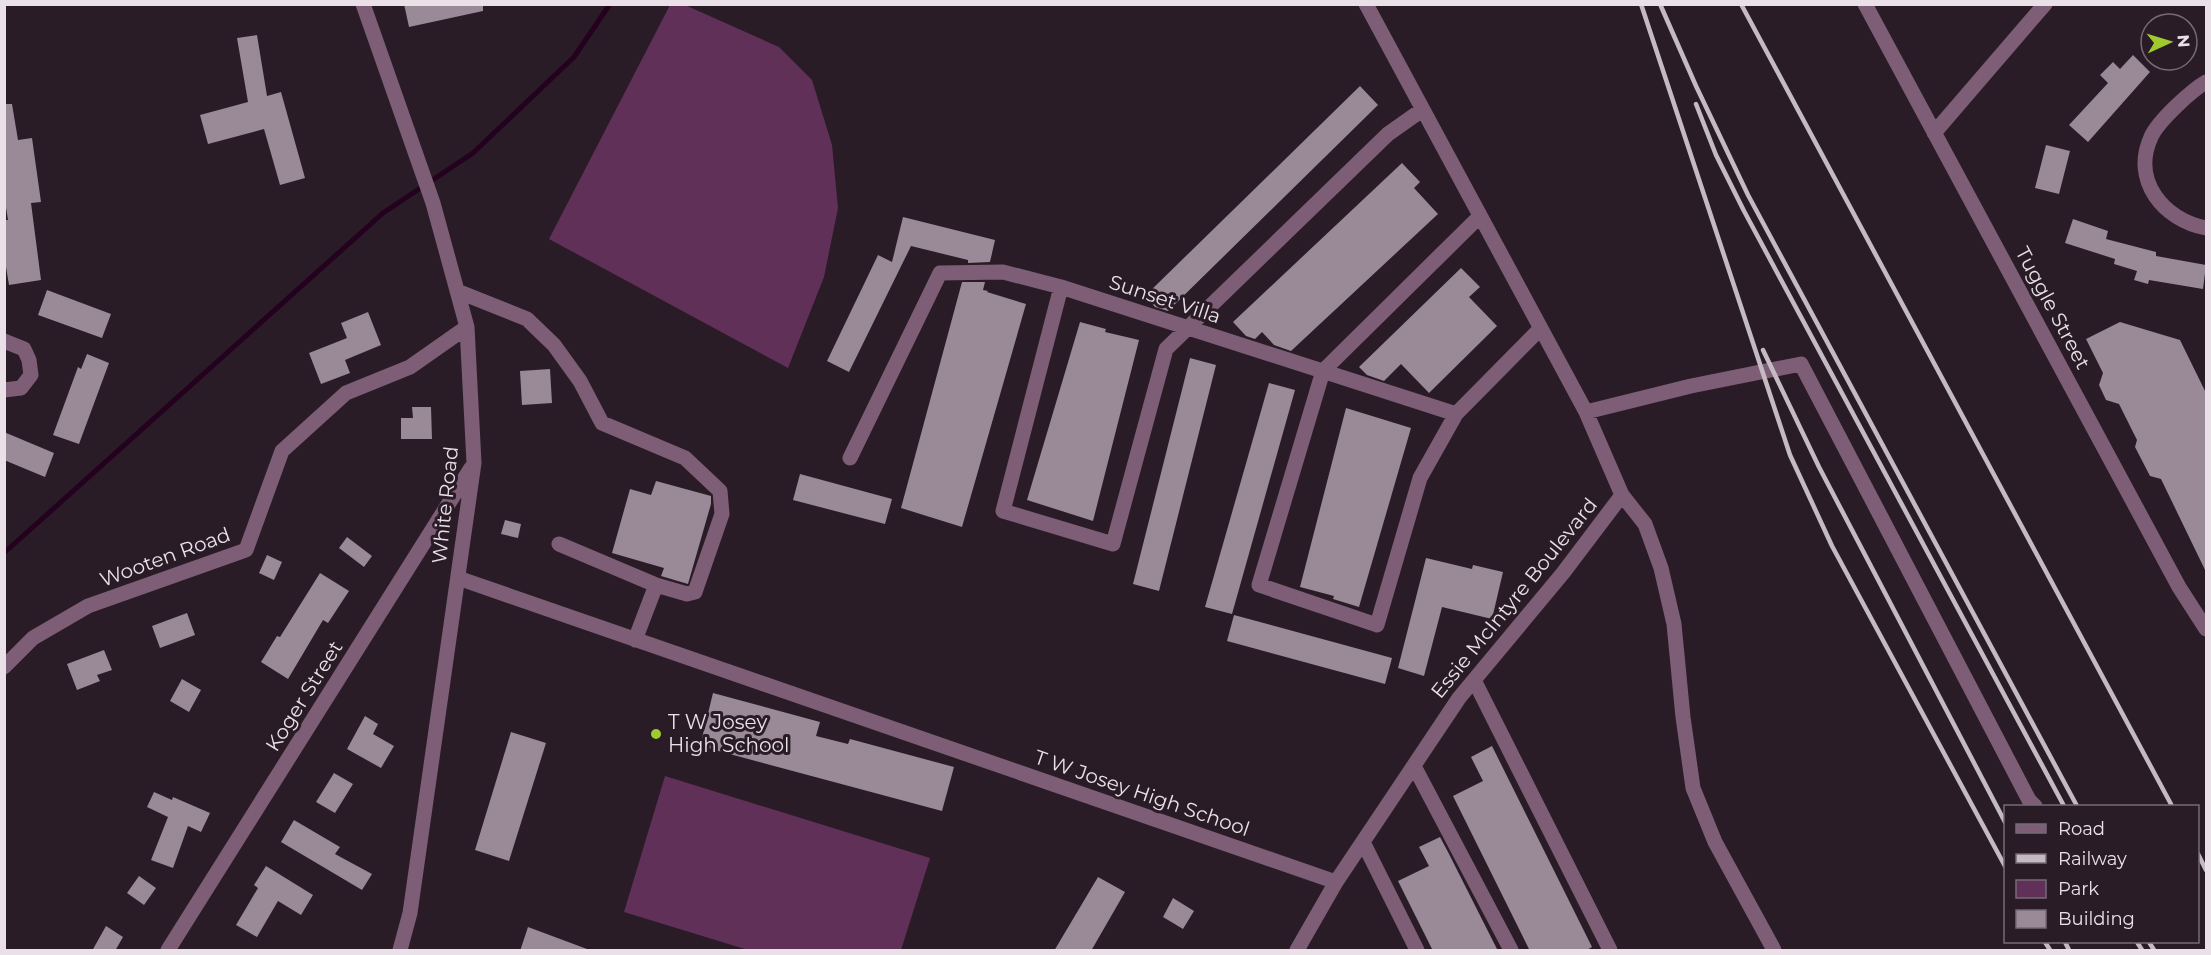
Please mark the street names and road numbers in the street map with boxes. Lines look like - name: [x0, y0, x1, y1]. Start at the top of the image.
- street label: Tuggle Street: [2011, 243, 2095, 373]
- street label: Sunset Villa: [1106, 270, 1224, 328]
- street label: White Road: [427, 445, 463, 565]
- street label: Essie McIntyre Boulevard: [1426, 493, 1602, 703]
- street label: Wooten Road: [96, 522, 234, 592]
- street label: Koger Street: [260, 636, 348, 756]
- street label: T W Josey High School: [1031, 745, 1253, 841]

